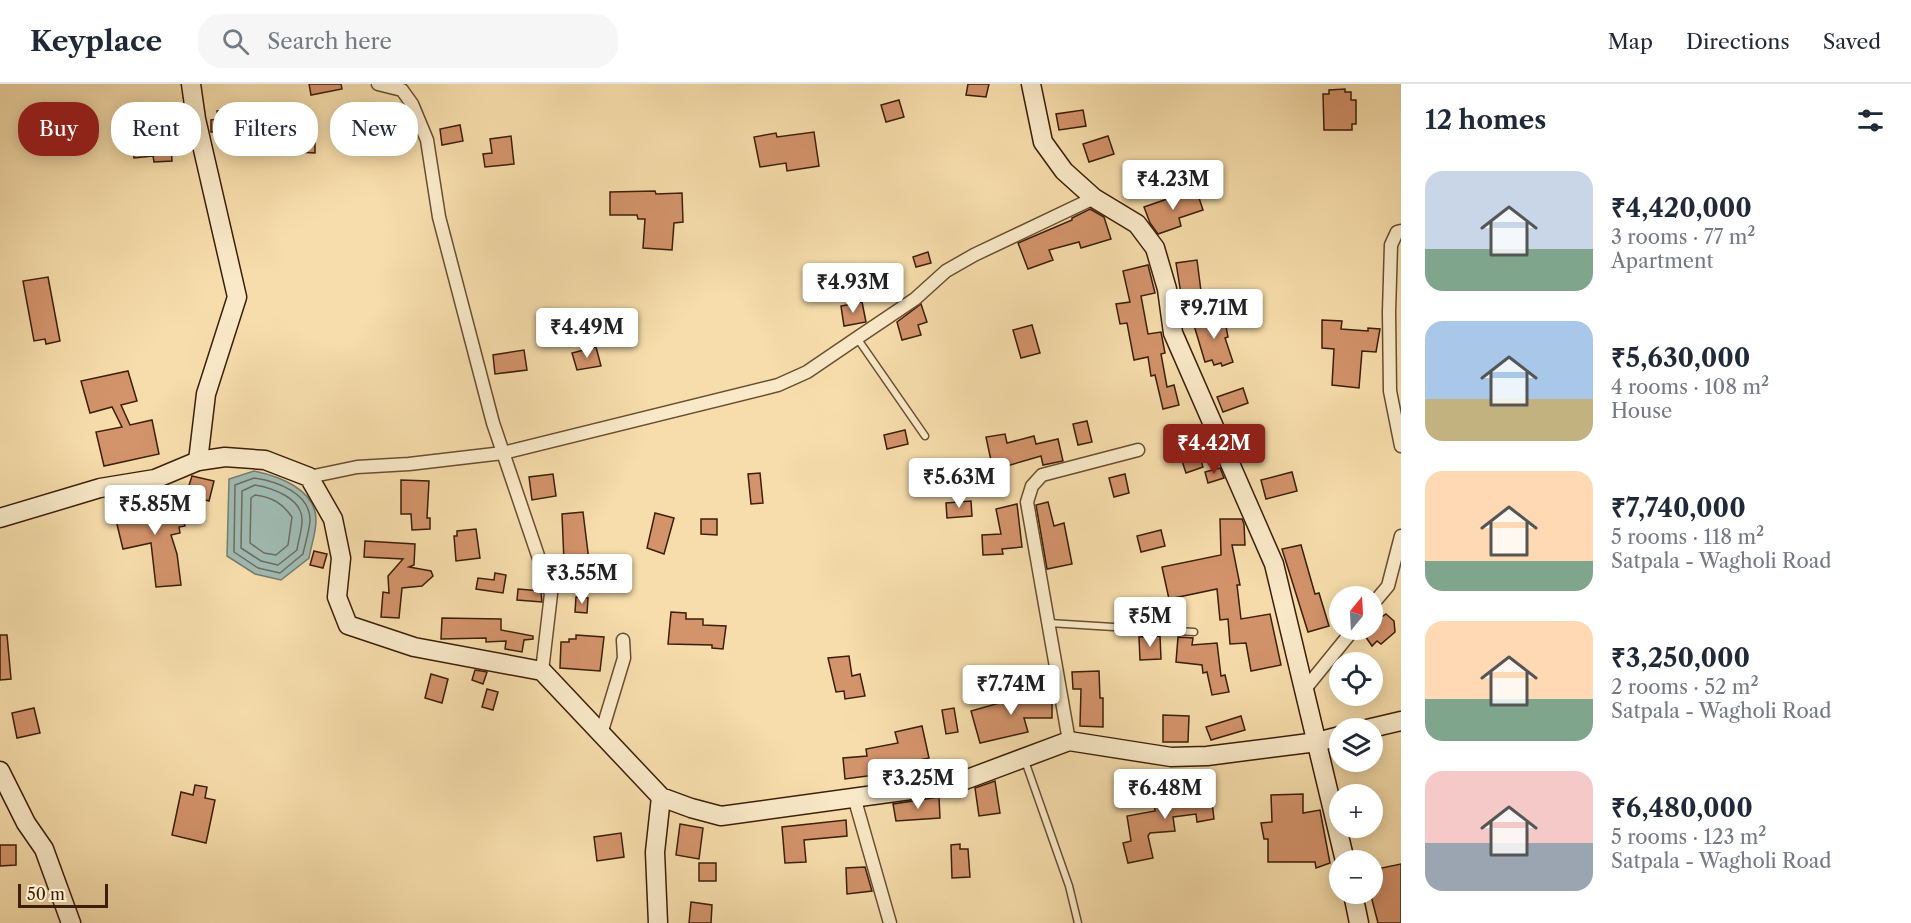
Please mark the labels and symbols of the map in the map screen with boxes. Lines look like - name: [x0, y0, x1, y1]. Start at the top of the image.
- pin: ₹4.23M: [1124, 160, 1222, 211]
- pin: ₹4.93M: [804, 263, 902, 314]
- pin: ₹9.71M: [1165, 289, 1263, 340]
- pin: ₹4.49M: [538, 308, 636, 359]
- pin: ₹4.42M: [1165, 424, 1263, 475]
- pin: ₹5.63M: [910, 458, 1008, 509]
- pin: ₹5.85M: [106, 485, 204, 536]
- pin: ₹3.55M: [533, 554, 631, 605]
- north arrow: [1329, 586, 1383, 640]
- pin: ₹5M: [1121, 597, 1179, 648]
- pin: ₹7.74M: [962, 665, 1060, 716]
- pin: ₹3.25M: [869, 759, 967, 810]
- pin: ₹6.48M: [1116, 769, 1214, 820]
- scale bar: [18, 881, 108, 908]

